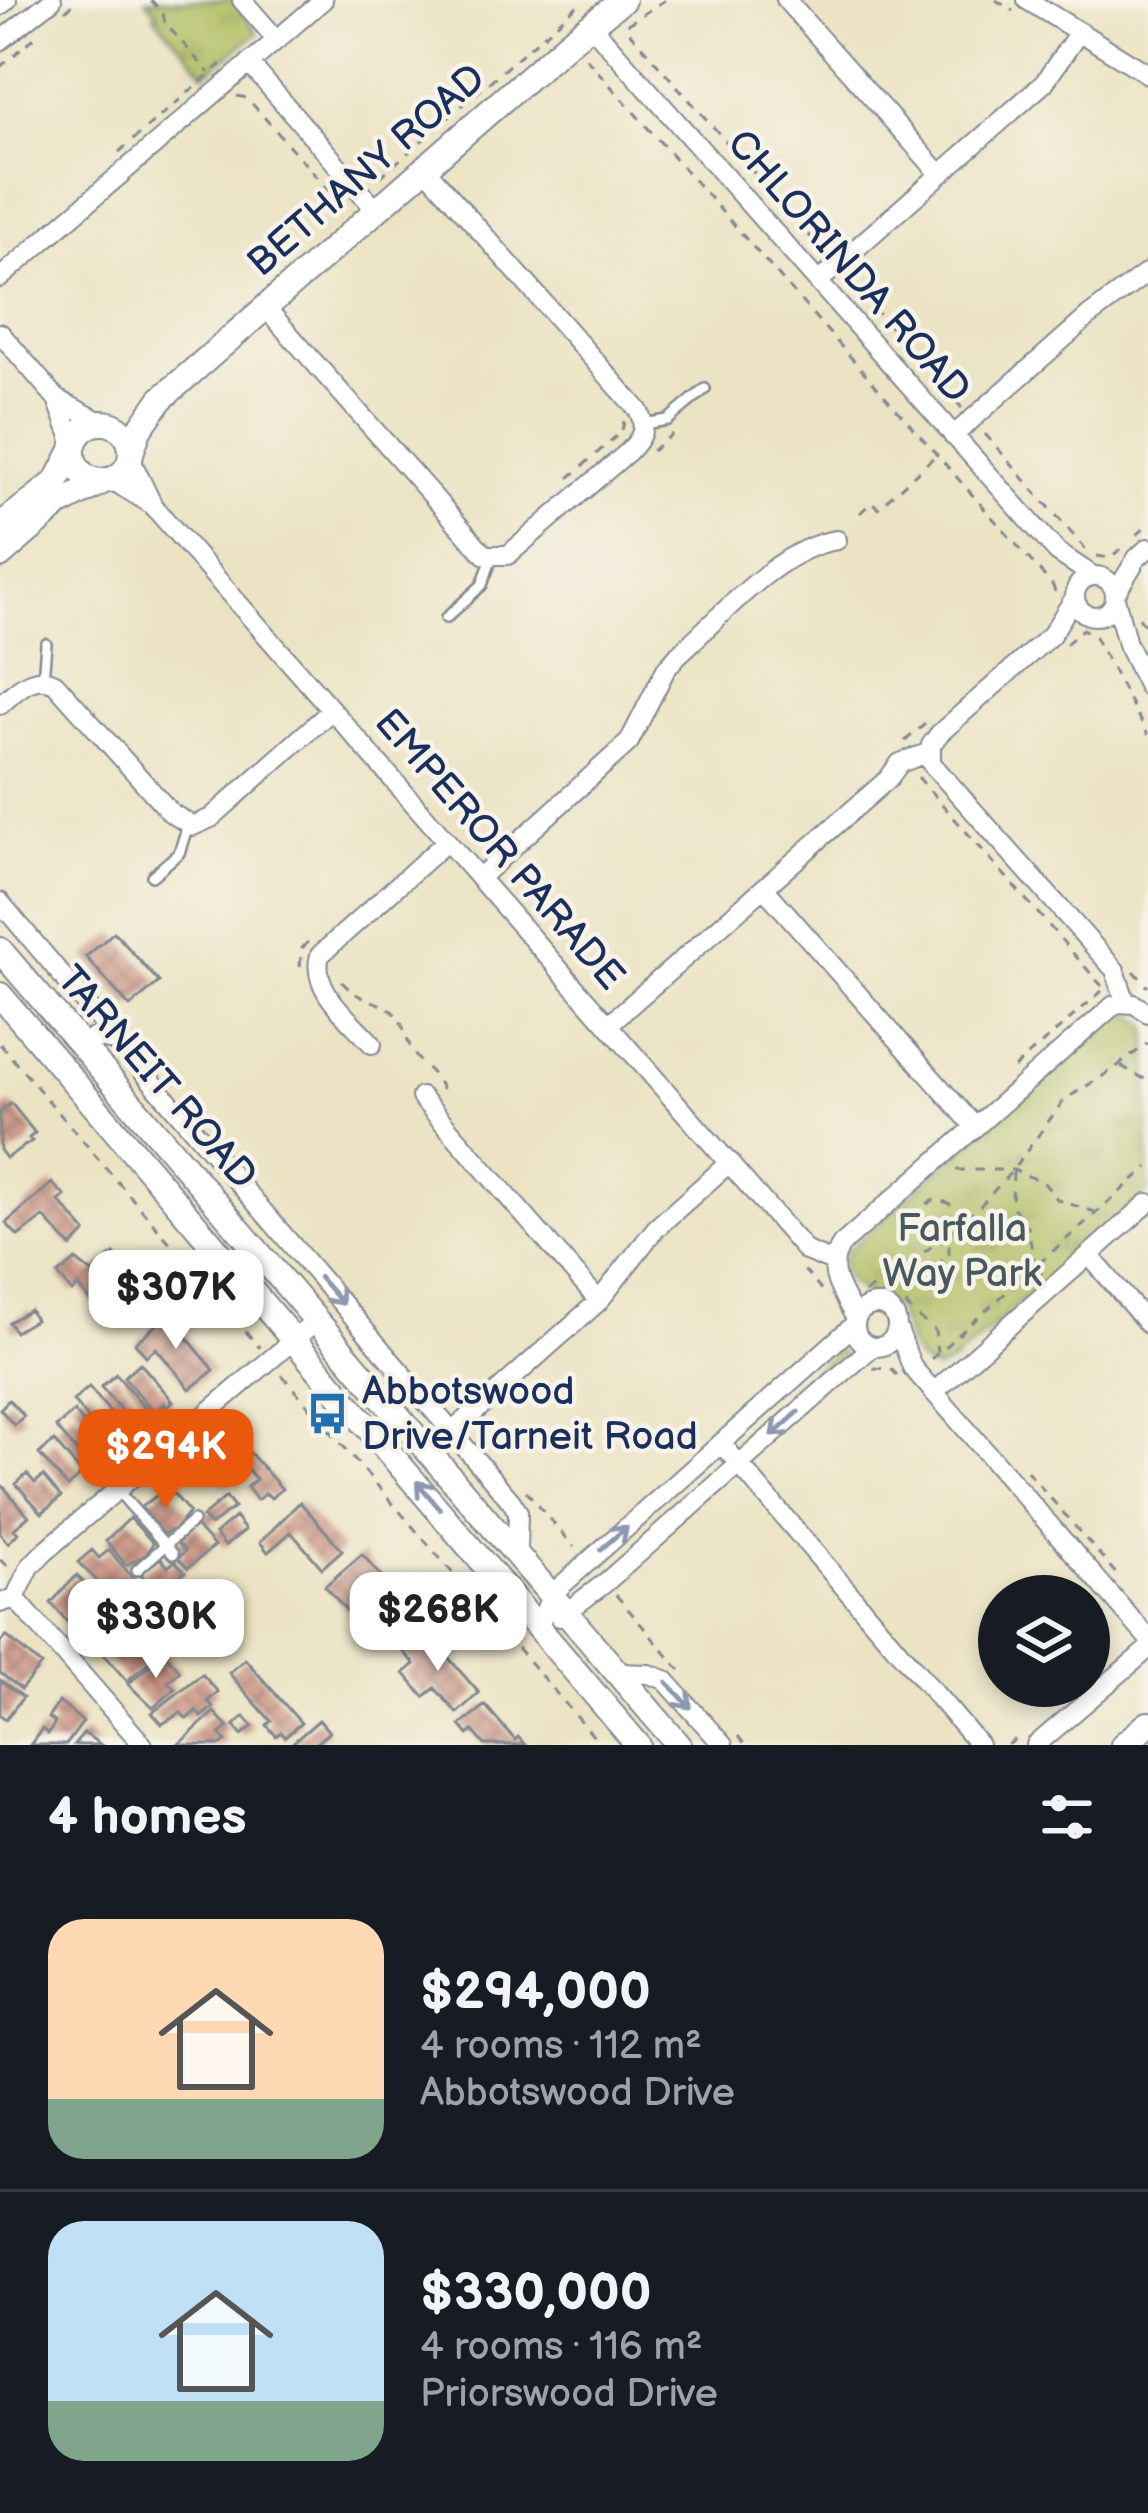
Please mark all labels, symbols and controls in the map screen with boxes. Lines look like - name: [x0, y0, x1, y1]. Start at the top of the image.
- street label: BETHANY ROAD: [239, 55, 495, 287]
- street label: CHLORINDA ROAD: [717, 121, 979, 413]
- street label: EMPEROR PARADE: [364, 700, 634, 1000]
- street label: TARNEIT ROAD: [46, 957, 266, 1199]
- park label: Farfalla Way Park: [882, 1206, 1043, 1298]
- pin: $307K: [92, 1250, 260, 1352]
- text: $307K: [116, 1265, 236, 1312]
- one-way arrow: [317, 1275, 344, 1306]
- place label: Abbotswood Drive/Tarneit Road: [362, 1369, 698, 1461]
- bus stop icon: Abbotswood Drive/Tarneit Road: [305, 1391, 351, 1437]
- pin: $294K: [82, 1409, 250, 1511]
- one-way arrow: [770, 1410, 801, 1438]
- text: $294K: [105, 1424, 227, 1471]
- one-way arrow: [414, 1480, 442, 1511]
- one-way arrow: [598, 1525, 629, 1552]
- pin: $268K: [354, 1572, 522, 1674]
- map controls: [978, 1575, 1110, 1707]
- button: layers: [978, 1575, 1110, 1707]
- pin: $330K: [72, 1579, 240, 1681]
- text: $268K: [377, 1587, 499, 1634]
- text: $330K: [95, 1594, 217, 1641]
- one-way arrow: [664, 1680, 692, 1709]
- icon: filters: [1034, 1784, 1100, 1850]
- text: 4 homes: [48, 1787, 247, 1848]
- text: $294,000: [420, 1962, 651, 2023]
- icon: home: [144, 1967, 288, 2111]
- text: 4 rooms · 112 m²: [420, 2023, 702, 2070]
- text: Abbotswood Drive: [420, 2070, 735, 2117]
- text: $330,000: [420, 2263, 652, 2324]
- icon: home: [144, 2269, 288, 2413]
- text: 4 rooms · 116 m²: [420, 2324, 703, 2371]
- text: Priorswood Drive: [420, 2371, 718, 2418]

